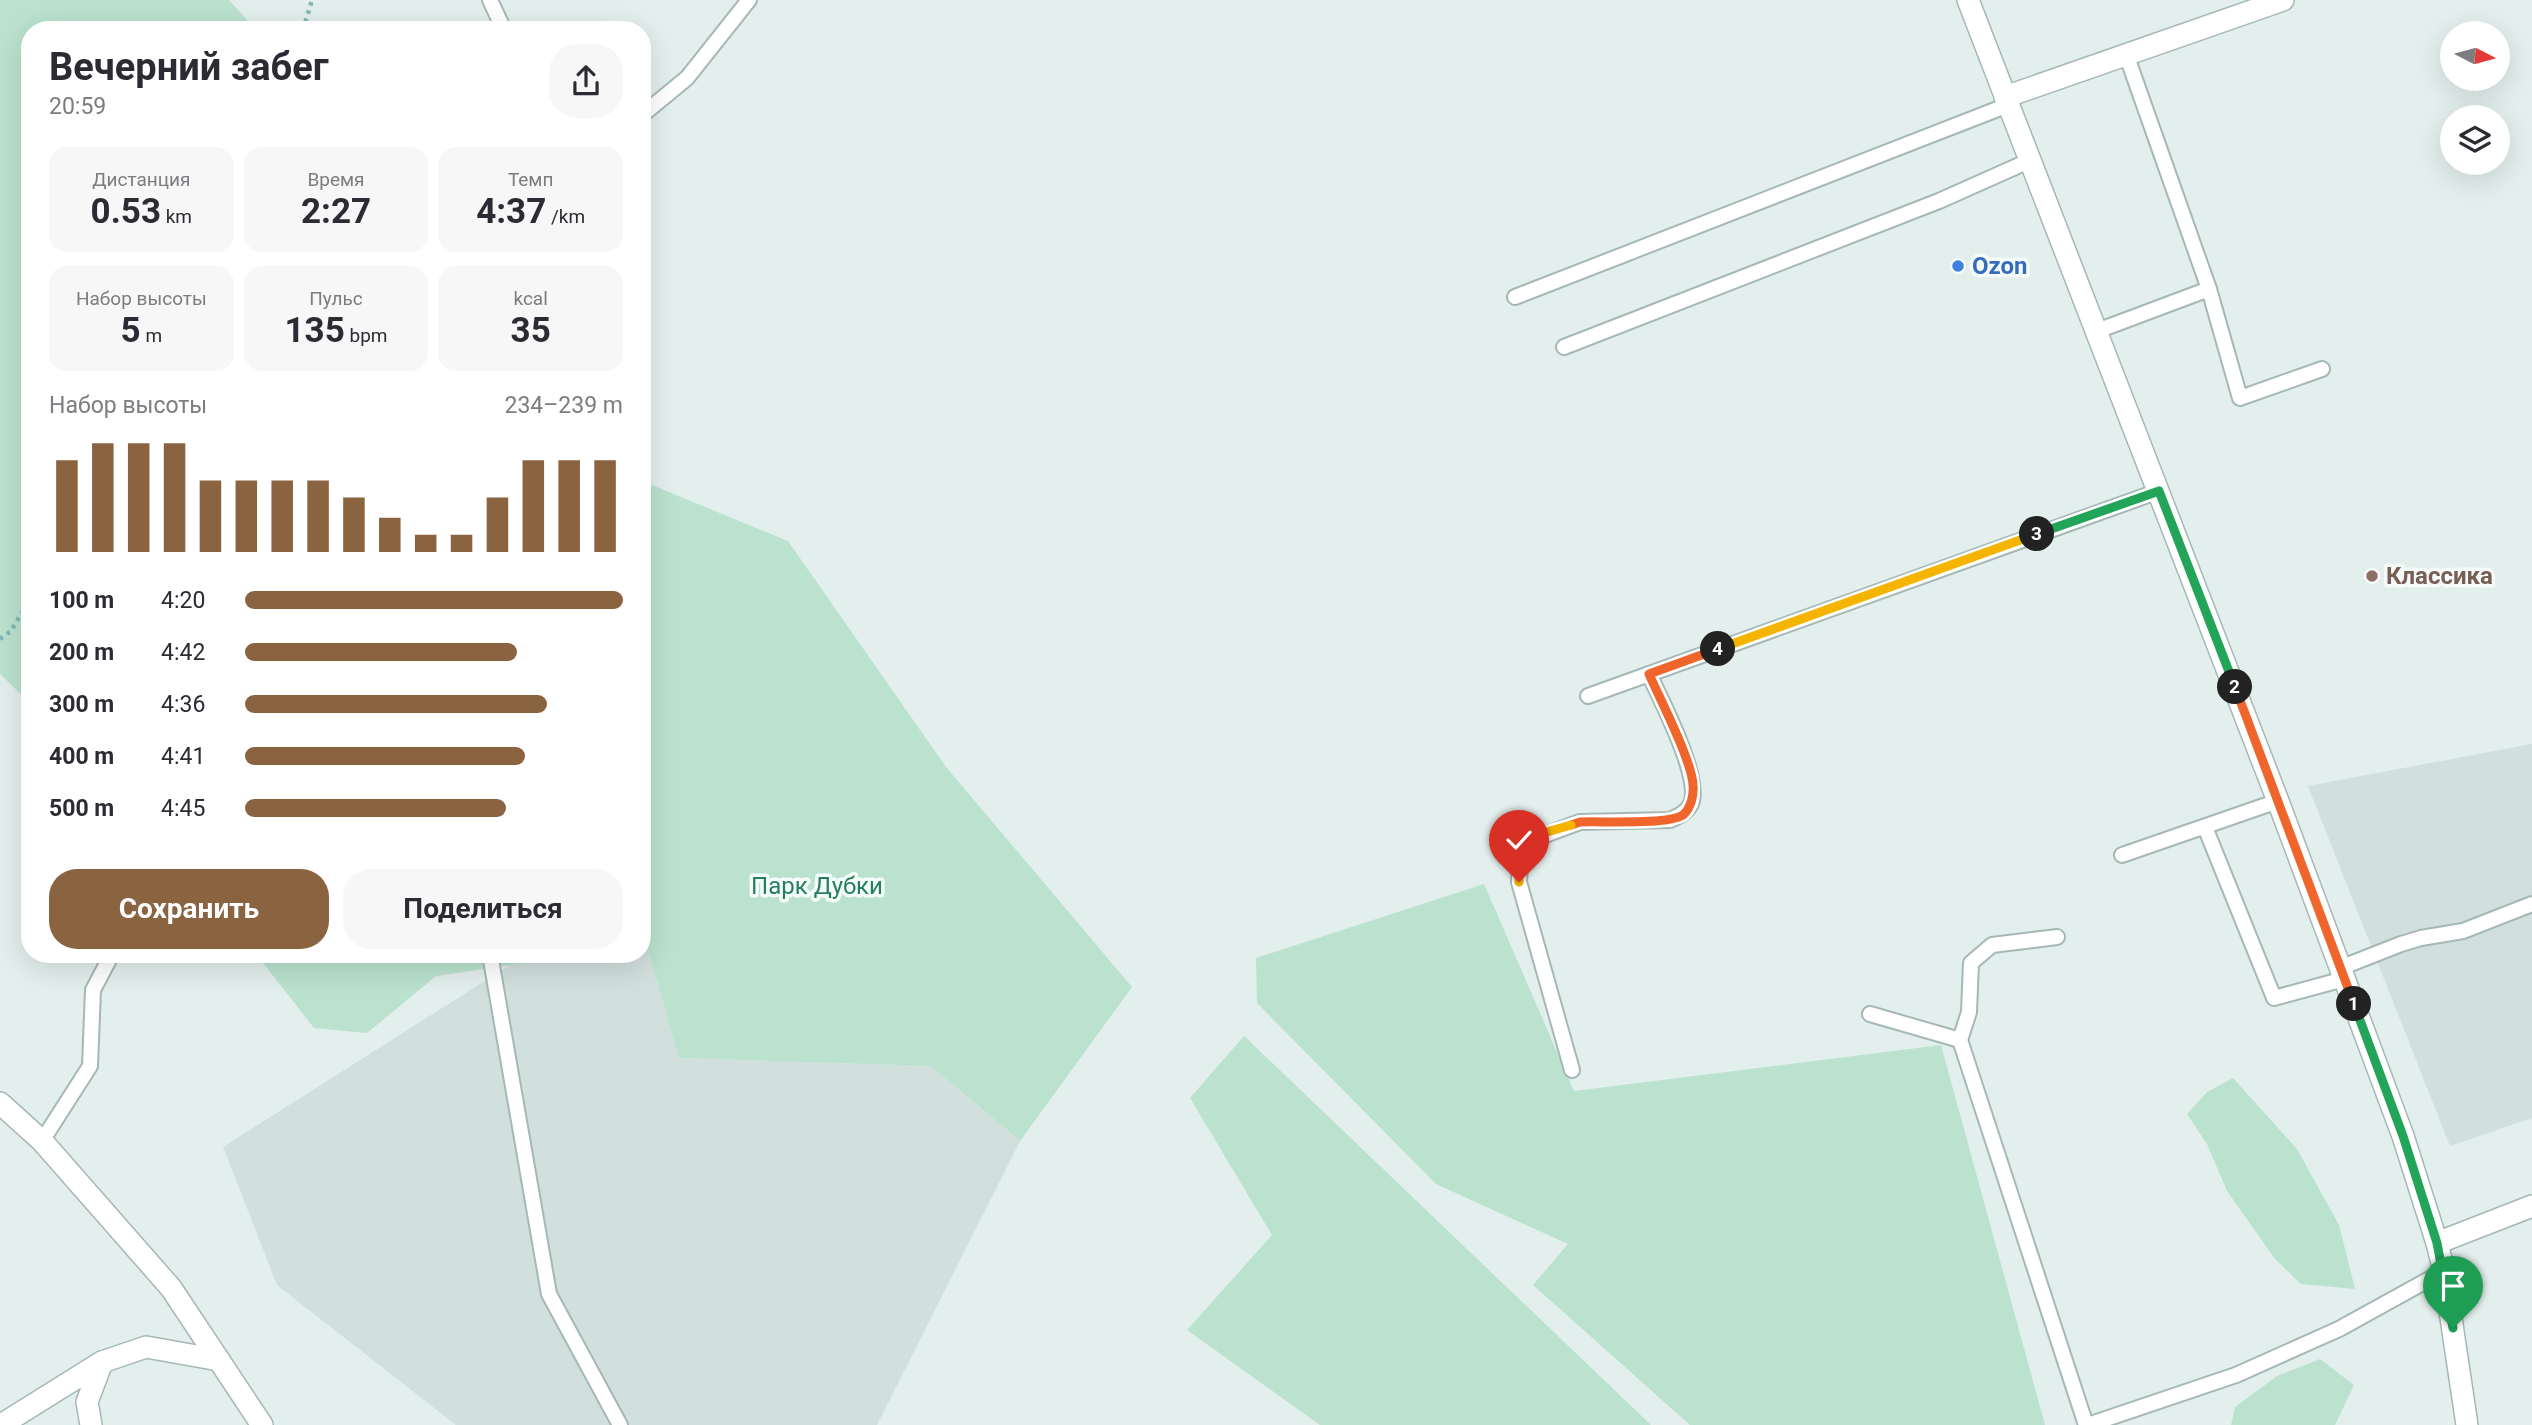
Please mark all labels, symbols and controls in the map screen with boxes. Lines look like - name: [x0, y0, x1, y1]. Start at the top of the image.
- north arrow: [2440, 21, 2510, 91]
- map controls: [2440, 21, 2510, 175]
- button: share: [549, 44, 623, 118]
- text: Вечерний забег: [49, 45, 329, 89]
- text: 20:59: [49, 93, 106, 120]
- button: layers: [2440, 105, 2510, 175]
- text: Дистанция: [92, 168, 190, 191]
- text: Время: [307, 168, 365, 191]
- text: Темп: [508, 168, 553, 191]
- text: 0.53: [91, 191, 161, 232]
- text: 2:27: [301, 191, 371, 232]
- text: 4:37: [476, 191, 546, 232]
- text: km: [161, 205, 192, 228]
- text: /km: [546, 205, 585, 228]
- place label: Ozon: [1972, 252, 2028, 280]
- marker: Ozon: [1950, 258, 1966, 274]
- text: Набор высоты: [76, 287, 207, 310]
- text: Пульс: [309, 287, 363, 310]
- text: kcal: [513, 287, 548, 310]
- text: 5: [121, 310, 141, 351]
- text: 135: [285, 310, 345, 351]
- text: 35: [511, 310, 551, 351]
- text: m: [141, 324, 162, 347]
- text: bpm: [345, 324, 387, 347]
- text: Набор высоты: [49, 392, 207, 419]
- text: 234–239 m: [504, 392, 623, 419]
- pin: 3: [2020, 516, 2054, 552]
- text: 3: [2031, 522, 2042, 545]
- place label: Классика: [2386, 562, 2493, 590]
- marker: Классика: [2364, 568, 2380, 584]
- text: 100 m: [49, 587, 114, 614]
- text: 4:20: [161, 587, 205, 614]
- pin: 4: [1700, 632, 1736, 666]
- text: 4: [1712, 637, 1723, 660]
- text: 200 m: [49, 639, 114, 666]
- text: 4:42: [161, 639, 205, 666]
- pin: 2: [2218, 670, 2252, 704]
- text: 2: [2229, 675, 2240, 698]
- text: 300 m: [49, 691, 114, 718]
- text: 4:36: [161, 691, 205, 718]
- text: 400 m: [49, 743, 114, 770]
- text: 4:41: [161, 743, 205, 770]
- text: 500 m: [49, 795, 114, 822]
- text: 4:45: [161, 795, 205, 822]
- pin: [1489, 810, 1549, 882]
- icon: check: [1500, 821, 1538, 859]
- button: Сохранить: [49, 869, 329, 949]
- button: Поделиться: [343, 869, 623, 949]
- park label: Парк Дубки: [751, 872, 883, 900]
- pin: 1: [2336, 986, 2372, 1021]
- text: 1: [2348, 992, 2359, 1015]
- pin: [2423, 1256, 2483, 1328]
- icon: arrive: [2434, 1267, 2472, 1305]

